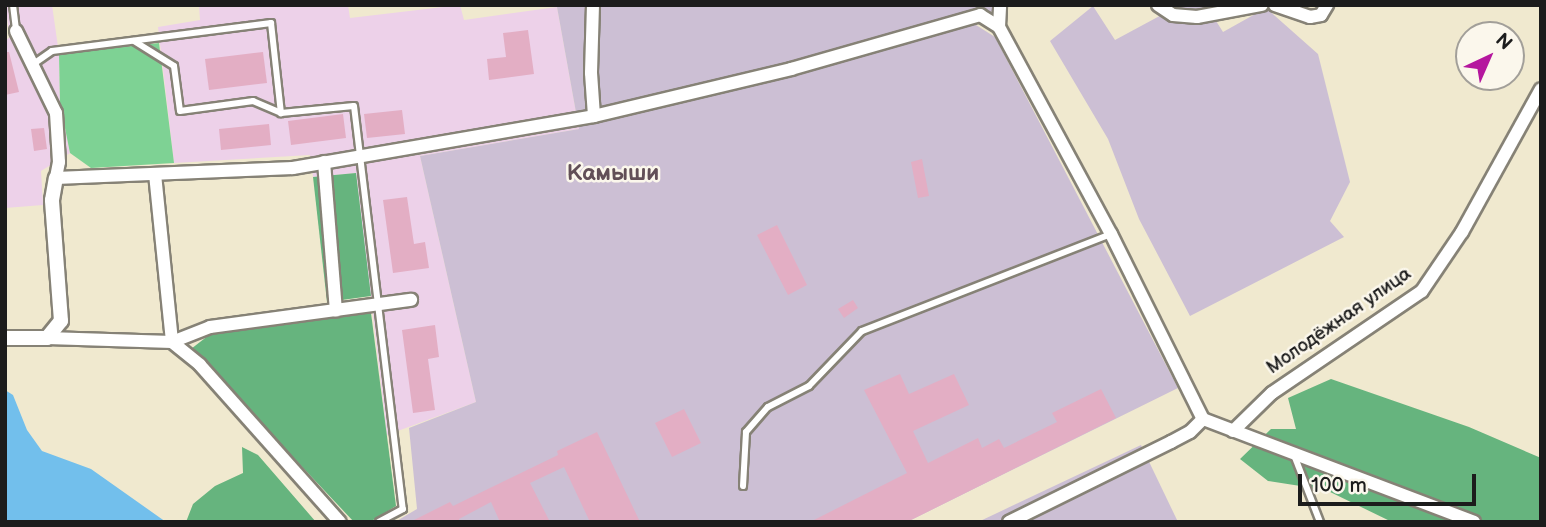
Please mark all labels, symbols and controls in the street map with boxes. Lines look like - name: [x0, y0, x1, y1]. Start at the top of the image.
- north arrow: [1455, 21, 1525, 91]
- text: N: [1490, 29, 1517, 55]
- district label: Камыши: [567, 159, 659, 187]
- street label: Молодёжная улица: [1262, 263, 1416, 379]
- scale bar: [1301, 461, 1480, 505]
- text: 100 m: [1311, 473, 1367, 498]

